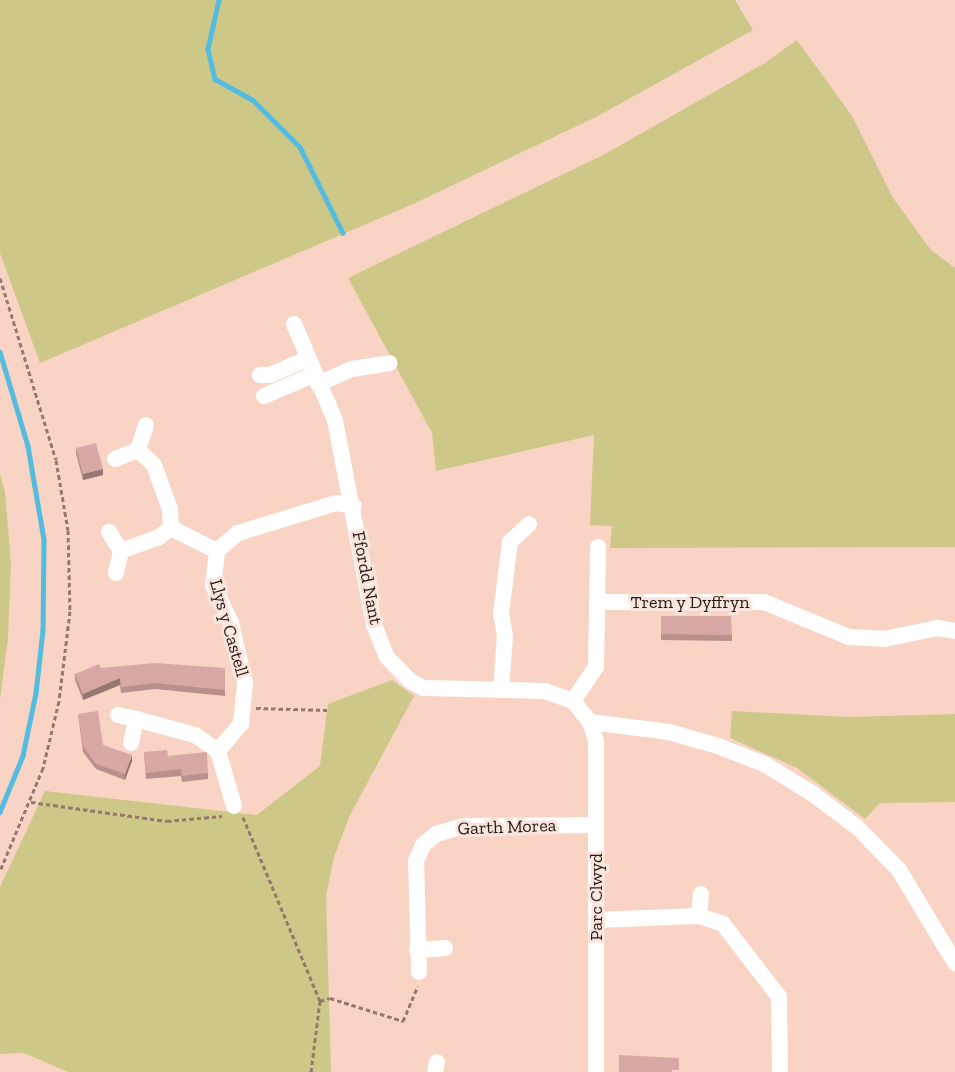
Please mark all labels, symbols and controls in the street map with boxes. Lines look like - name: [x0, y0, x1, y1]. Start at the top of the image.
- street label: Ffordd Nant: [347, 529, 387, 627]
- street label: Llys y Castell: [205, 576, 253, 680]
- street label: Trem y Dyffryn: [630, 591, 750, 613]
- street label: Garth Morea: [457, 814, 557, 840]
- street label: Parc Clwyd: [585, 853, 607, 941]

